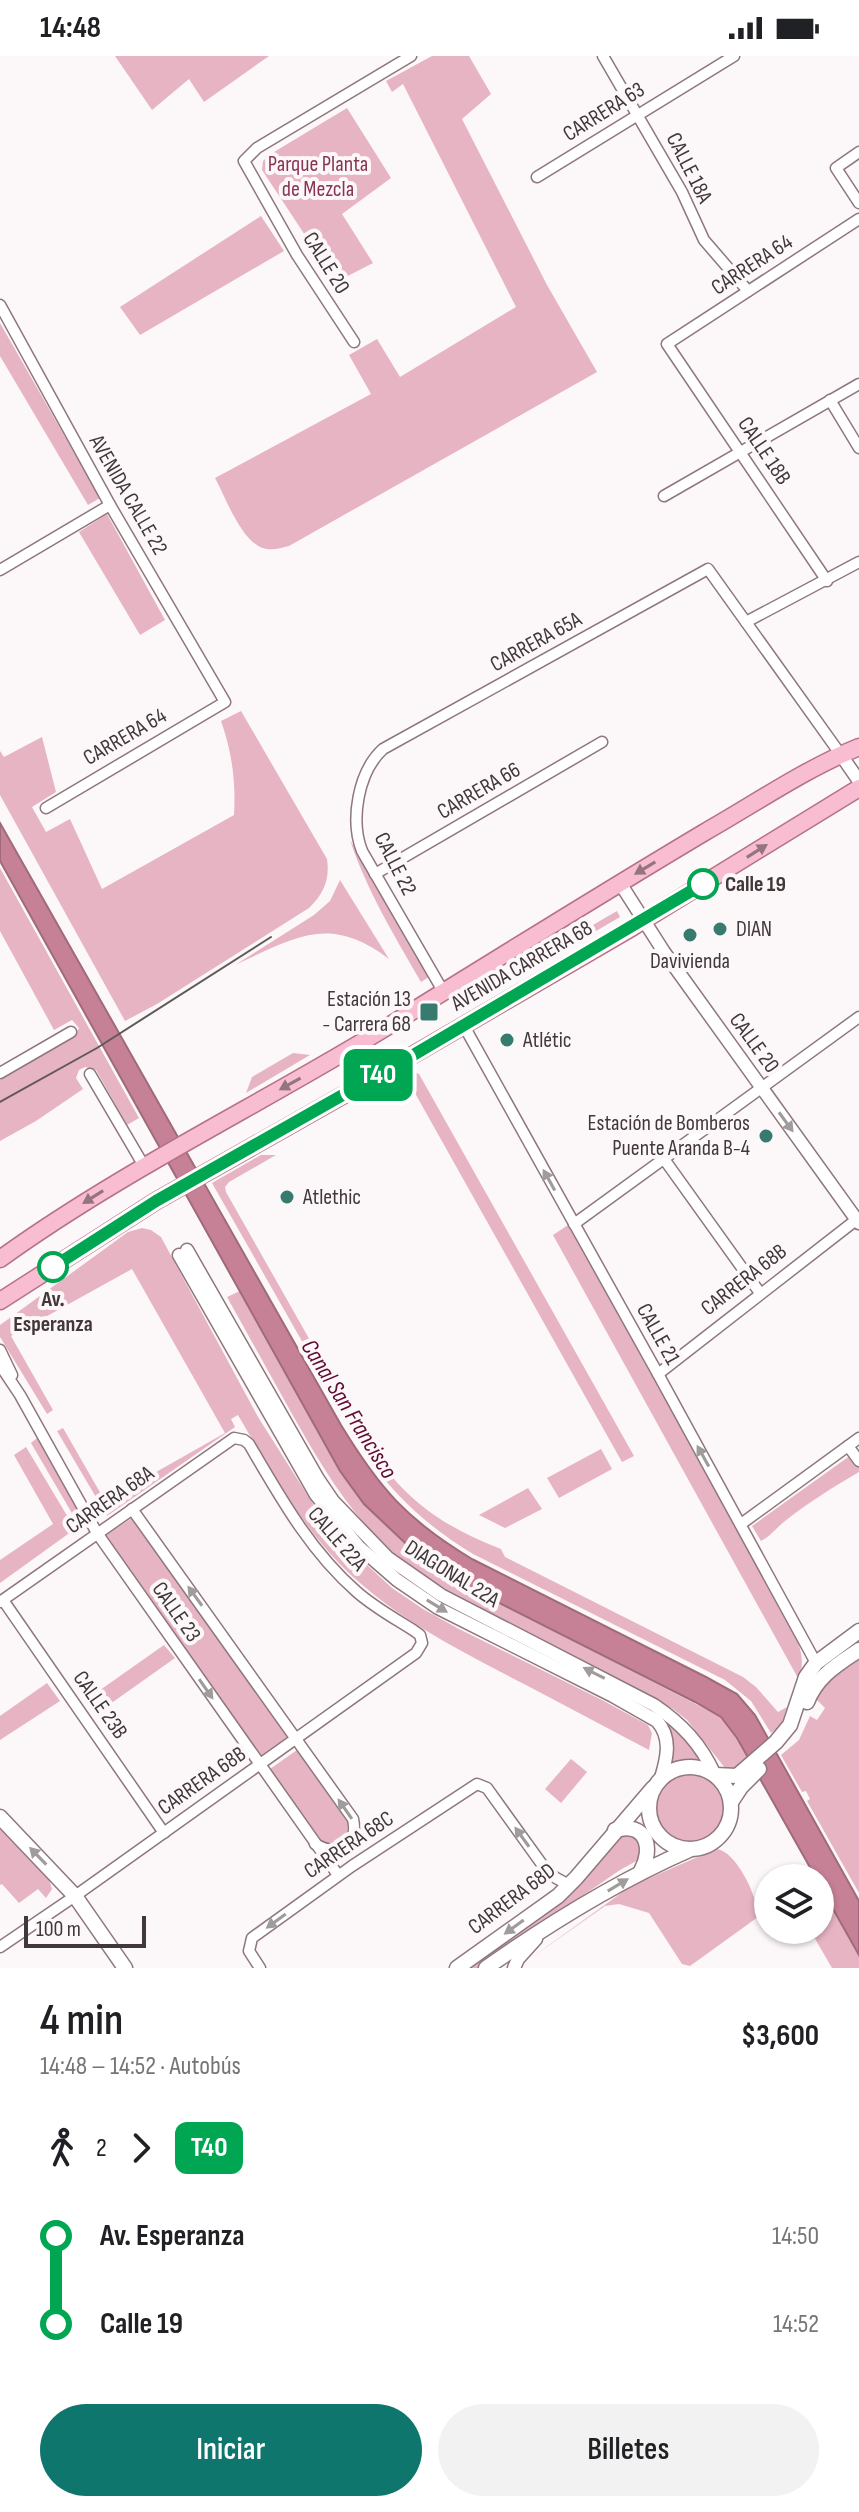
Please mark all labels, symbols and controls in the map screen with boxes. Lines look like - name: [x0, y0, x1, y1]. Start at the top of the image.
- text: 14:48: [40, 10, 101, 46]
- street label: CARRERA 63: [558, 76, 650, 148]
- street label: CALLE 18A: [660, 128, 718, 208]
- park label: Parque Planta de Mezcla: [268, 151, 368, 203]
- street label: CALLE 20: [297, 227, 355, 299]
- street label: CARRERA 64: [706, 229, 798, 301]
- street label: CALLE 18B: [732, 412, 796, 490]
- street label: AVENIDA CALLE 22: [82, 429, 173, 560]
- street label: CARRERA 65A: [486, 606, 587, 678]
- street label: CARRERA 64: [79, 702, 171, 772]
- street label: CARRERA 66: [433, 756, 525, 826]
- street label: CALLE 22: [368, 828, 422, 900]
- one-way arrow: [746, 844, 768, 858]
- one-way arrow: [634, 861, 656, 875]
- marker: Calle 19: [688, 869, 718, 899]
- place label: Calle 19: [725, 871, 786, 898]
- street label: AVENIDA CARRERA 68: [446, 915, 597, 1018]
- place label: DIAN: [736, 916, 772, 943]
- marker: DIAN: [711, 920, 729, 938]
- marker: Davivienda: [681, 926, 699, 944]
- place label: Davivienda: [650, 948, 730, 975]
- place label: Estación 13 - Carrera 68: [322, 986, 411, 1038]
- marker: Estación 13 - Carrera 68: [418, 1001, 440, 1023]
- street label: CALLE 20: [723, 1008, 785, 1078]
- place label: Atlétic: [522, 1027, 572, 1054]
- marker: Atlétic: [498, 1031, 516, 1049]
- line badge: T40: [332, 1049, 424, 1101]
- text: T40: [360, 1058, 396, 1091]
- one-way arrow: [279, 1076, 301, 1090]
- place label: Estación de Bomberos Puente Aranda B-4: [588, 1110, 750, 1162]
- one-way arrow: [778, 1111, 794, 1133]
- marker: Estación de Bomberos Puente Aranda B-4: [757, 1127, 775, 1145]
- one-way arrow: [542, 1169, 556, 1191]
- place label: Atlethic: [302, 1184, 361, 1211]
- marker: Atlethic: [278, 1188, 296, 1206]
- one-way arrow: [82, 1190, 104, 1204]
- street label: CARRERA 68B: [696, 1238, 792, 1322]
- marker: Av. Esperanza: [38, 1252, 68, 1282]
- place label: Av. Esperanza: [13, 1286, 93, 1338]
- street label: CALLE 21: [630, 1299, 686, 1370]
- water label: Canal San Francisco: [295, 1334, 403, 1484]
- one-way arrow: [696, 1444, 710, 1467]
- street label: CARRERA 68A: [61, 1460, 160, 1540]
- street label: CALLE 22A: [302, 1501, 373, 1577]
- street label: DIAGONAL 22A: [400, 1534, 505, 1614]
- street label: CALLE 23: [146, 1577, 206, 1647]
- one-way arrow: [188, 1586, 203, 1607]
- one-way arrow: [426, 1599, 448, 1613]
- street label: CALLE 23B: [67, 1666, 133, 1744]
- one-way arrow: [583, 1667, 606, 1680]
- one-way arrow: [198, 1678, 213, 1699]
- street label: CARRERA 68B: [153, 1741, 251, 1821]
- one-way arrow: [338, 1798, 353, 1819]
- street label: CARRERA 68C: [299, 1805, 399, 1885]
- one-way arrow: [515, 1826, 531, 1847]
- one-way arrow: [29, 1847, 48, 1866]
- street label: CARRERA 68D: [463, 1857, 561, 1941]
- map controls: [754, 1864, 834, 1944]
- button: layers: [754, 1864, 834, 1944]
- one-way arrow: [607, 1879, 629, 1893]
- scale bar: [24, 1912, 146, 1948]
- one-way arrow: [266, 1912, 286, 1928]
- text: 100 m: [36, 1916, 81, 1943]
- one-way arrow: [503, 1918, 524, 1934]
- text: 4 min: [40, 1994, 123, 2047]
- text: $3,600: [741, 2018, 819, 2054]
- text: 14:48 – 14:52 · Autobús: [40, 2051, 241, 2082]
- icon: walk: [40, 2126, 84, 2170]
- icon: forward: [119, 2126, 163, 2170]
- text: T40: [191, 2131, 227, 2164]
- text: 2: [96, 2133, 107, 2164]
- text: Av. Esperanza: [100, 2218, 245, 2254]
- text: 14:50: [772, 2221, 819, 2252]
- text: Calle 19: [100, 2306, 183, 2342]
- text: 14:52: [773, 2309, 819, 2340]
- button: Iniciar: [40, 2404, 422, 2496]
- button: Billetes: [438, 2404, 819, 2496]

